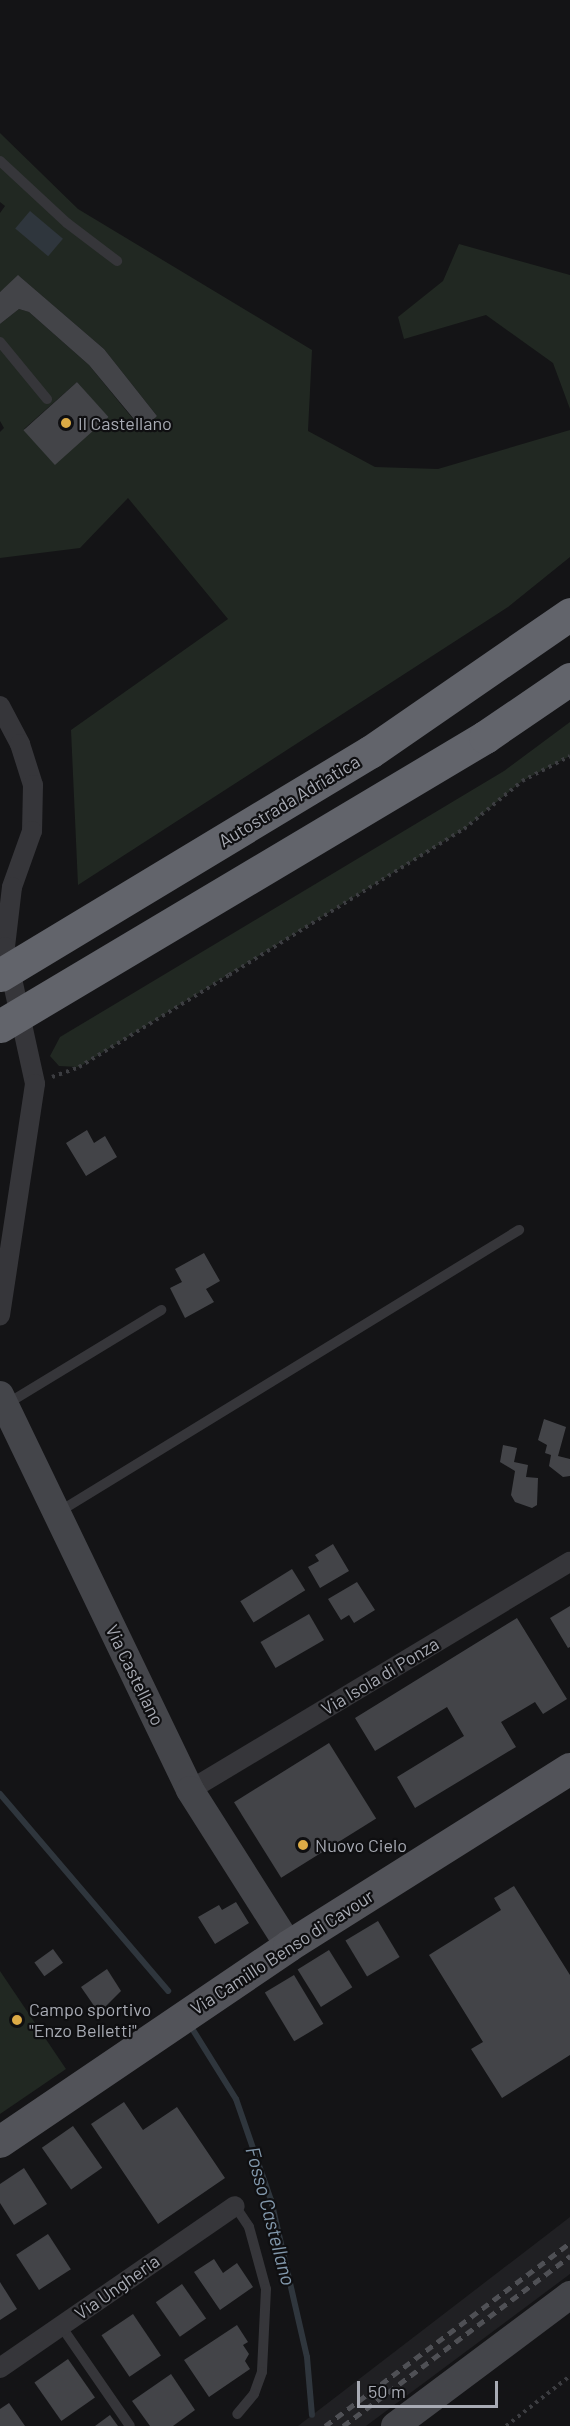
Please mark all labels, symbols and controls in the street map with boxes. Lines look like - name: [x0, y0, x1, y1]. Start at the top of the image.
- place label: Il Castellano: [78, 412, 172, 434]
- marker: Il Castellano: [59, 416, 73, 430]
- street label: Autostrada Adriatica: [215, 750, 363, 852]
- street label: Via Castellano: [101, 1621, 169, 1729]
- street label: Via Isola di Ponza: [317, 1632, 443, 1720]
- place label: Nuovo Cielo: [315, 1834, 407, 1856]
- marker: Nuovo Cielo: [296, 1838, 310, 1852]
- street label: Via Camillo Benso di Cavour: [186, 1885, 378, 2019]
- place label: Campo sportivo "Enzo Belletti": [29, 1999, 151, 2042]
- marker: Campo sportivo "Enzo Belletti": [10, 2013, 24, 2027]
- water label: Fosso Castellano: [241, 2144, 301, 2288]
- street label: Via Ungheria: [70, 2250, 164, 2324]
- scale bar: [360, 2369, 501, 2407]
- text: 50 m: [368, 2380, 406, 2402]

